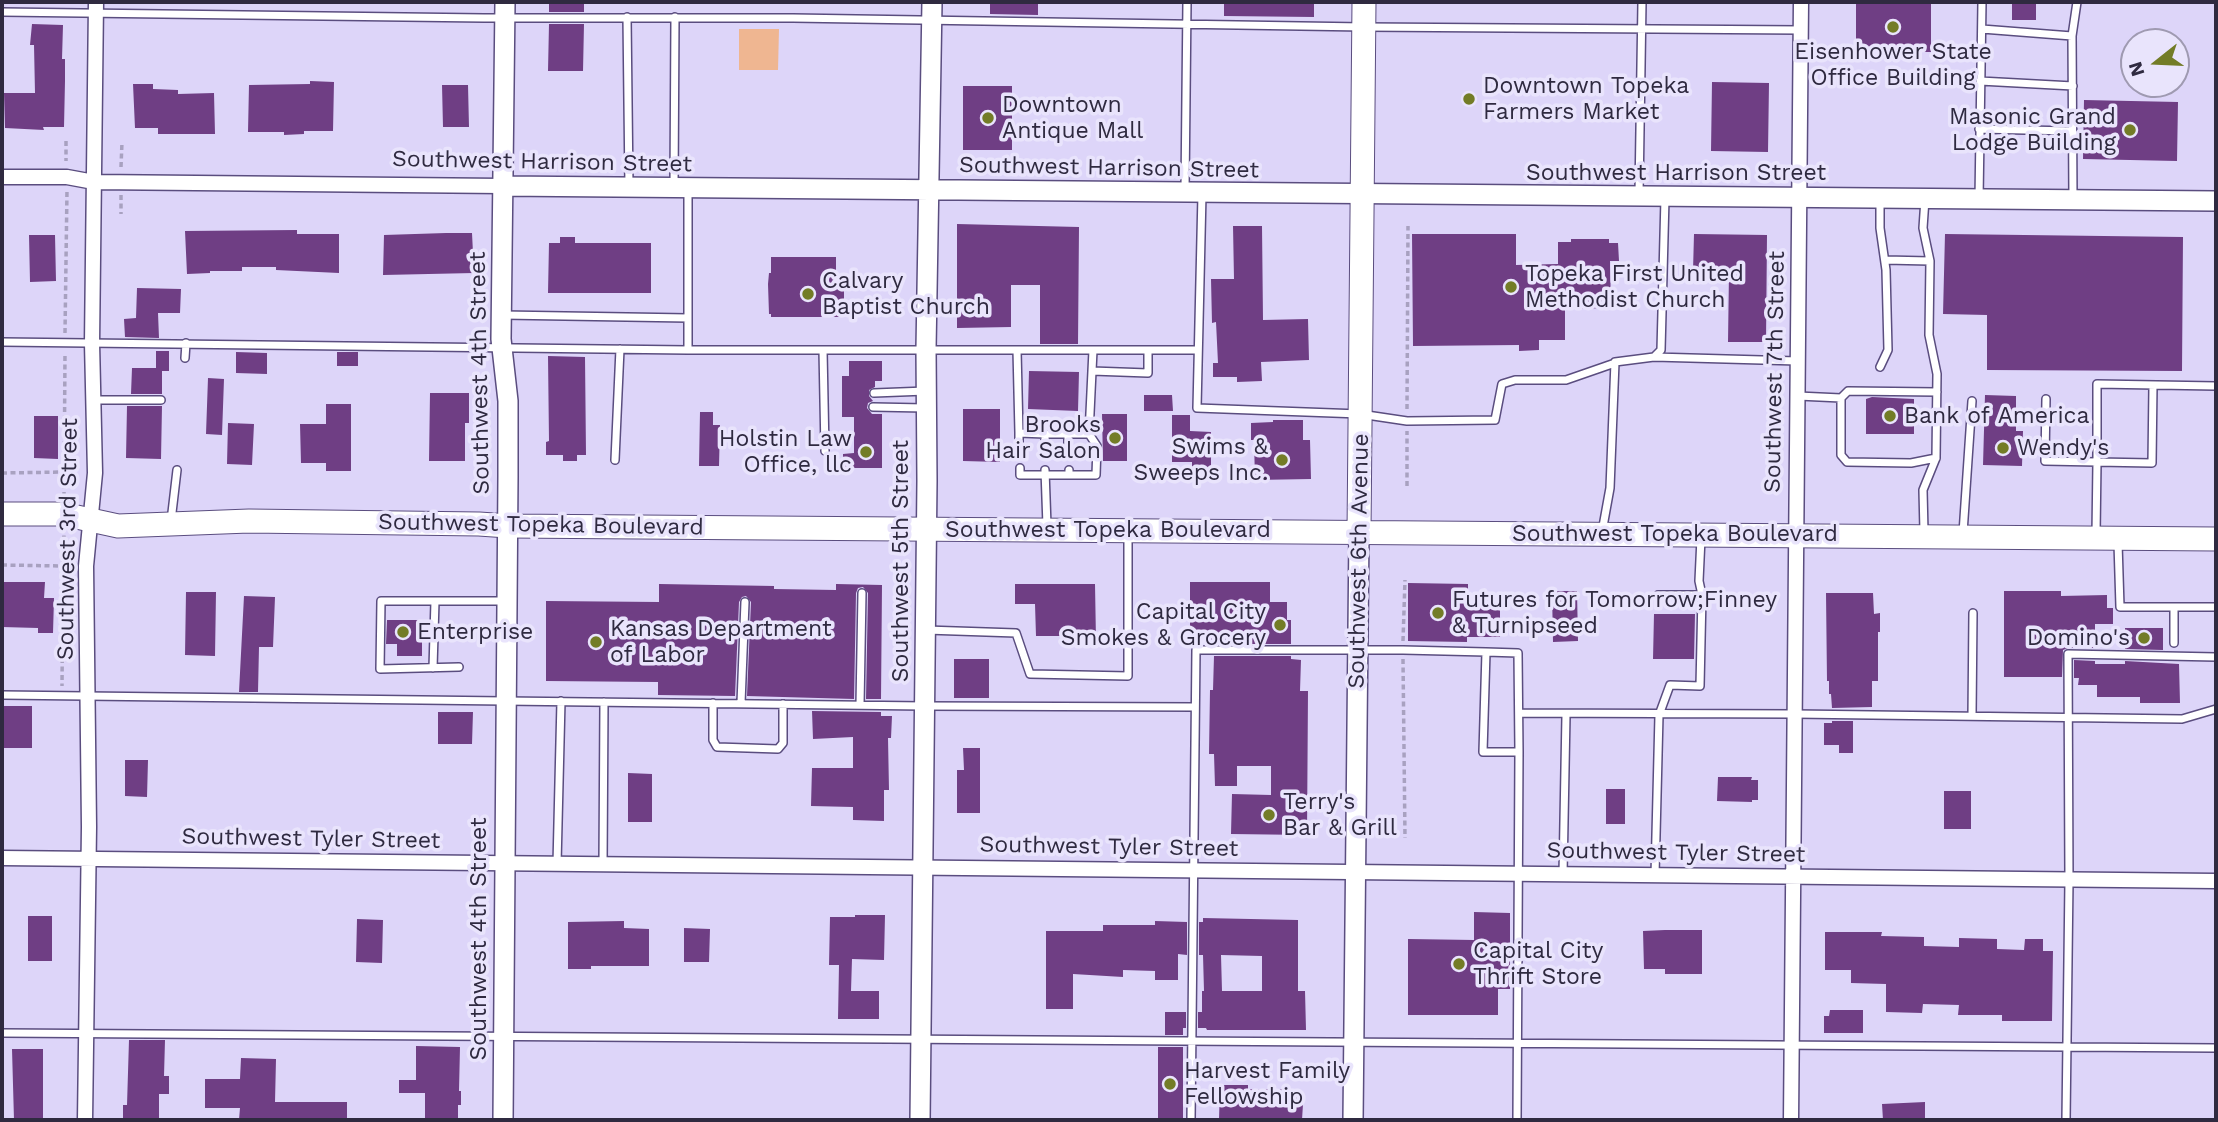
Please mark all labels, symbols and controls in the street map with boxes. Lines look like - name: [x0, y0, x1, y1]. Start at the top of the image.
- marker: Eisenhower State Office Building: [1885, 19, 1901, 35]
- north arrow: [2120, 28, 2190, 98]
- place label: Eisenhower State Office Building: [1794, 38, 1992, 92]
- text: N: [2123, 59, 2150, 79]
- place label: Downtown Topeka Farmers Market: [1483, 72, 1689, 126]
- place label: Downtown Antique Mall: [1002, 91, 1143, 145]
- marker: Downtown Topeka Farmers Market: [1461, 91, 1477, 107]
- place label: Masonic Grand Lodge Building: [1949, 103, 2116, 157]
- marker: Downtown Antique Mall: [980, 110, 996, 126]
- marker: Masonic Grand Lodge Building: [2122, 122, 2138, 138]
- street label: Southwest Harrison Street: [392, 146, 692, 178]
- street label: Southwest Harrison Street: [959, 152, 1259, 184]
- street label: Southwest Harrison Street: [1526, 159, 1826, 187]
- street label: Southwest 4th Street: [464, 251, 496, 495]
- street label: Southwest 7th Street: [1759, 251, 1791, 493]
- place label: Topeka First United Methodist Church: [1525, 260, 1744, 314]
- place label: Calvary Baptist Church: [822, 267, 990, 321]
- marker: Topeka First United Methodist Church: [1503, 279, 1519, 295]
- marker: Calvary Baptist Church: [800, 286, 816, 302]
- place label: Bank of America: [1904, 402, 2089, 430]
- marker: Bank of America: [1882, 408, 1898, 424]
- place label: Brooks Hair Salon: [985, 411, 1101, 465]
- street label: Southwest 3rd Street: [52, 418, 84, 660]
- place label: Holstin Law Office, llc: [719, 425, 852, 479]
- marker: Brooks Hair Salon: [1107, 430, 1123, 446]
- place label: Swims & Sweeps Inc.: [1134, 433, 1268, 487]
- street label: Southwest 6th Avenue: [1343, 433, 1375, 689]
- place label: Wendy's: [2017, 434, 2109, 462]
- street label: Southwest 5th Street: [887, 440, 915, 682]
- marker: Wendy's: [1995, 440, 2011, 456]
- marker: Holstin Law Office, llc: [858, 444, 874, 460]
- marker: Swims & Sweeps Inc.: [1274, 452, 1290, 468]
- street label: Southwest Topeka Boulevard: [378, 508, 704, 542]
- street label: Southwest Topeka Boulevard: [945, 516, 1271, 544]
- street label: Southwest Topeka Boulevard: [1512, 520, 1838, 548]
- place label: Futures for Tomorrow;Finney & Turnipseed: [1452, 586, 1777, 640]
- place label: Capital City Smokes & Grocery: [1061, 598, 1266, 652]
- marker: Futures for Tomorrow;Finney & Turnipseed: [1430, 605, 1446, 621]
- place label: Kansas Department of Labor: [610, 615, 832, 669]
- marker: Capital City Smokes & Grocery: [1272, 617, 1288, 633]
- place label: Enterprise: [417, 618, 533, 646]
- marker: Enterprise: [395, 624, 411, 640]
- place label: Domino's: [2027, 624, 2130, 652]
- marker: Domino's: [2136, 630, 2152, 646]
- marker: Kansas Department of Labor: [588, 634, 604, 650]
- place label: Terry's Bar & Grill: [1283, 788, 1397, 842]
- marker: Terry's Bar & Grill: [1261, 807, 1277, 823]
- street label: Southwest 4th Street: [465, 817, 493, 1061]
- street label: Southwest Tyler Street: [181, 823, 441, 855]
- street label: Southwest Tyler Street: [979, 831, 1239, 863]
- street label: Southwest Tyler Street: [1546, 837, 1806, 869]
- place label: Capital City Thrift Store: [1473, 937, 1603, 991]
- marker: Capital City Thrift Store: [1451, 956, 1467, 972]
- place label: Harvest Family Fellowship: [1184, 1057, 1350, 1111]
- marker: Harvest Family Fellowship: [1162, 1076, 1178, 1092]

